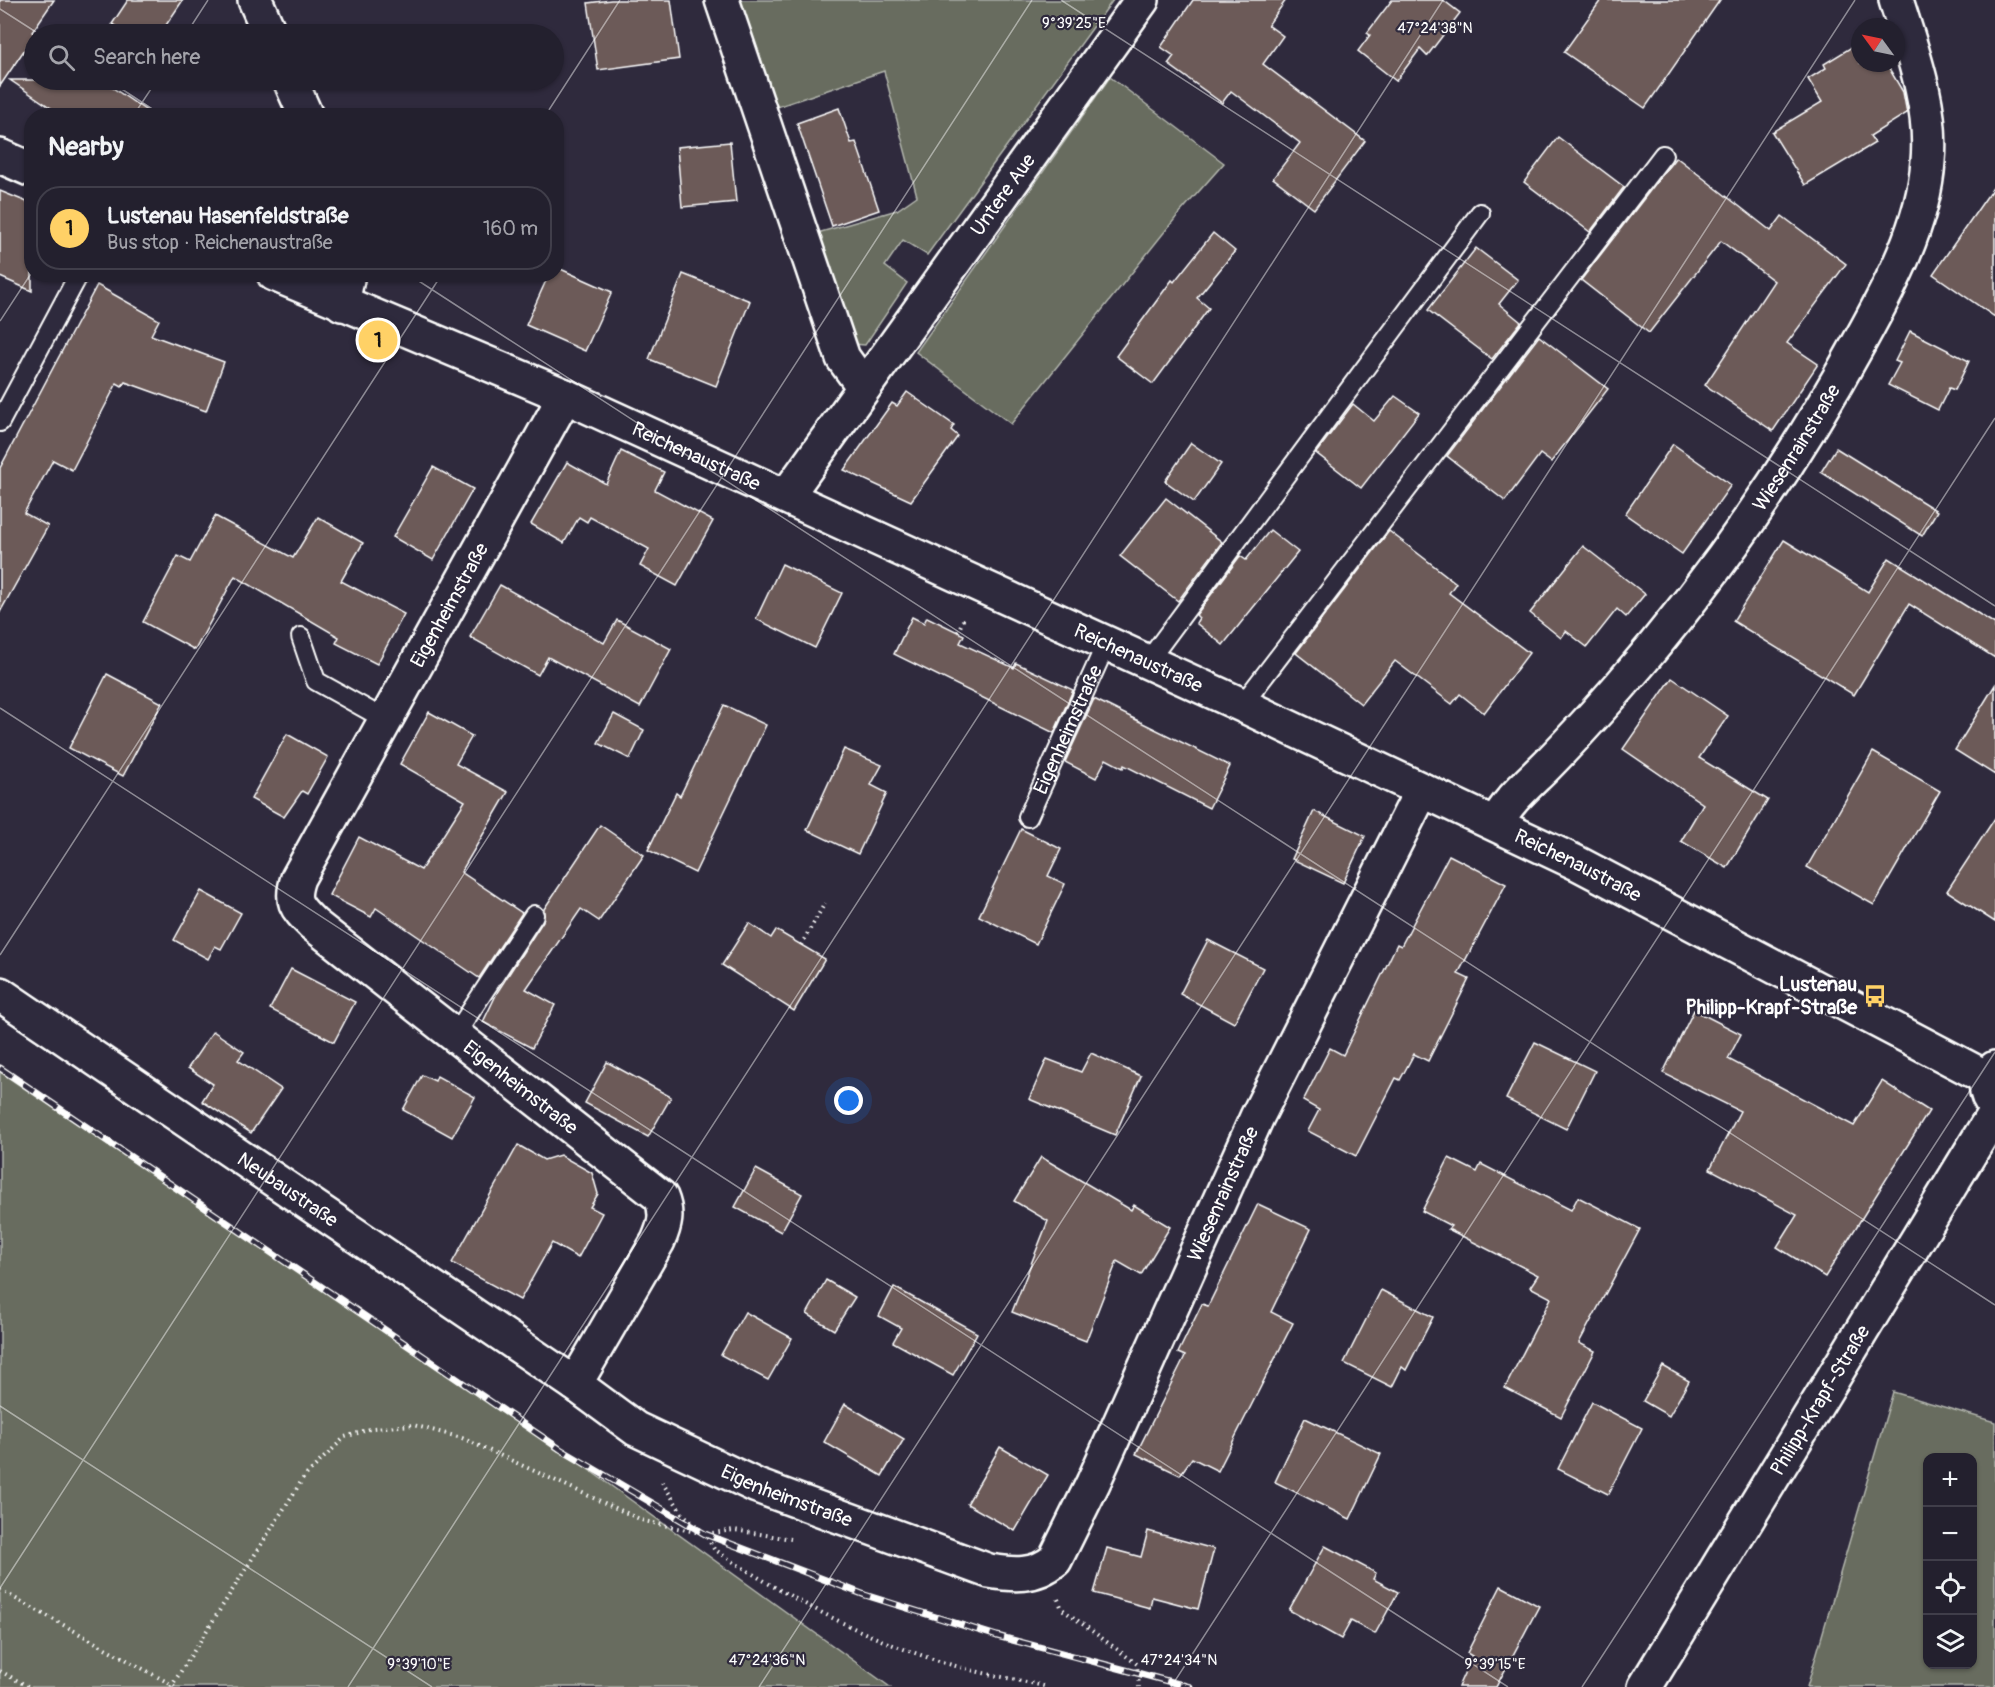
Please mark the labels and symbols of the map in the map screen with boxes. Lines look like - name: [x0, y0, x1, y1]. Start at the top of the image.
- text: 9°39'25"E: [1042, 14, 1106, 33]
- north arrow: [1851, 18, 1905, 72]
- text: 47°24'38"N: [1397, 19, 1473, 38]
- street label: Untere Aue: [965, 148, 1041, 241]
- pin: 1: [358, 318, 398, 362]
- street label: Wiesenrainstraße: [1747, 380, 1846, 516]
- street label: Reichenaustraße: [628, 416, 765, 497]
- street label: Eigenheimstraße: [405, 538, 494, 672]
- street label: Reichenaustraße: [1070, 618, 1207, 698]
- street label: Eigenheimstraße: [1028, 661, 1108, 798]
- street label: Reichenaustraße: [1510, 823, 1646, 908]
- place label: Lustenau Philipp-Krapf-Straße: [1686, 972, 1858, 1020]
- bus stop icon: Lustenau Philipp-Krapf-Straße: [1862, 983, 1888, 1009]
- street label: Eigenheimstraße: [458, 1035, 583, 1140]
- your location: [834, 1086, 863, 1115]
- street label: Wiesenrainstraße: [1182, 1122, 1264, 1265]
- street label: Neubaustraße: [232, 1147, 343, 1233]
- street label: Philipp-Krapf-Straße: [1765, 1320, 1875, 1480]
- street label: Eigenheimstraße: [717, 1459, 856, 1533]
- text: 47°24'36"N: [729, 1651, 805, 1670]
- text: 47°24'34"N: [1141, 1651, 1217, 1670]
- text: 9°39'10"E: [387, 1655, 451, 1674]
- text: 9°39'15"E: [1464, 1655, 1526, 1674]

